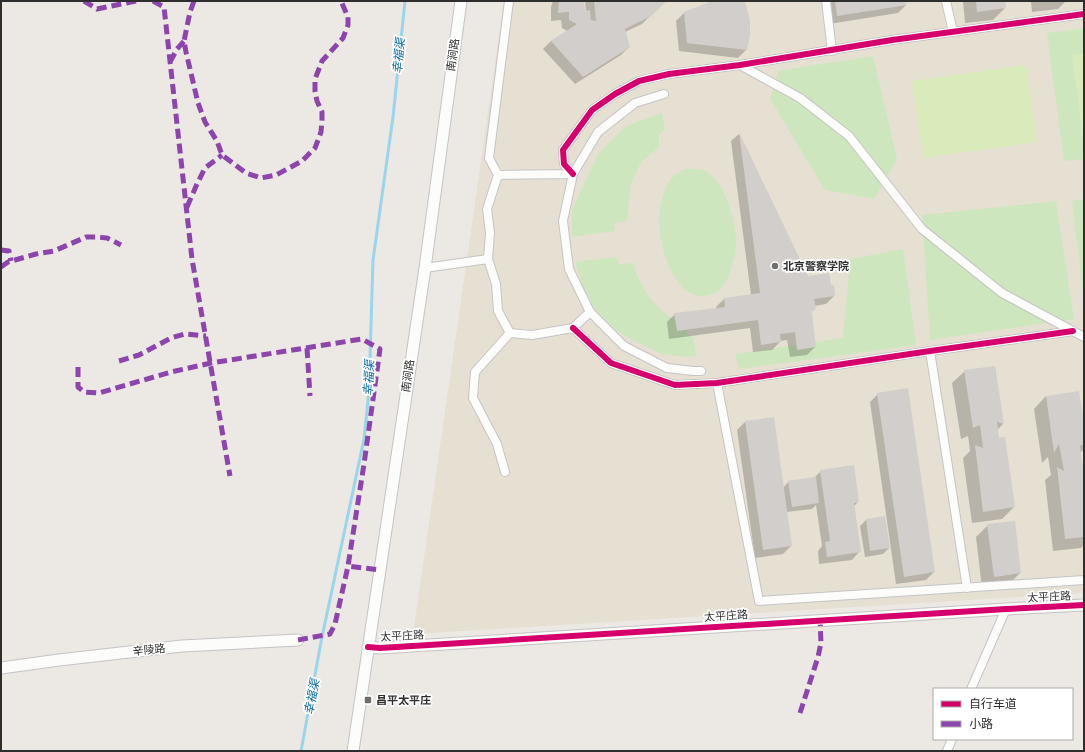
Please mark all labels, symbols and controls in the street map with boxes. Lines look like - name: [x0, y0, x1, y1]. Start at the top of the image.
- water label: 幸福渠: [390, 35, 408, 75]
- street label: 南涧路: [444, 38, 462, 72]
- place label: 北京警察学院: [783, 260, 849, 273]
- marker: 北京警察学院: [770, 261, 780, 271]
- water label: 幸福渠: [361, 358, 377, 396]
- street label: 南涧路: [399, 359, 417, 393]
- street label: 太平庄路: [1027, 589, 1071, 605]
- street label: 太平庄路: [704, 608, 748, 624]
- street label: 太平庄路: [380, 628, 424, 644]
- street label: 辛陵路: [132, 642, 166, 658]
- water label: 幸福渠: [302, 676, 323, 716]
- legend: [933, 688, 1073, 740]
- place label: 昌平太平庄: [376, 694, 431, 707]
- marker: 昌平太平庄: [363, 695, 373, 705]
- text: 自行车道: [969, 697, 1017, 711]
- text: 小路: [969, 717, 993, 731]

